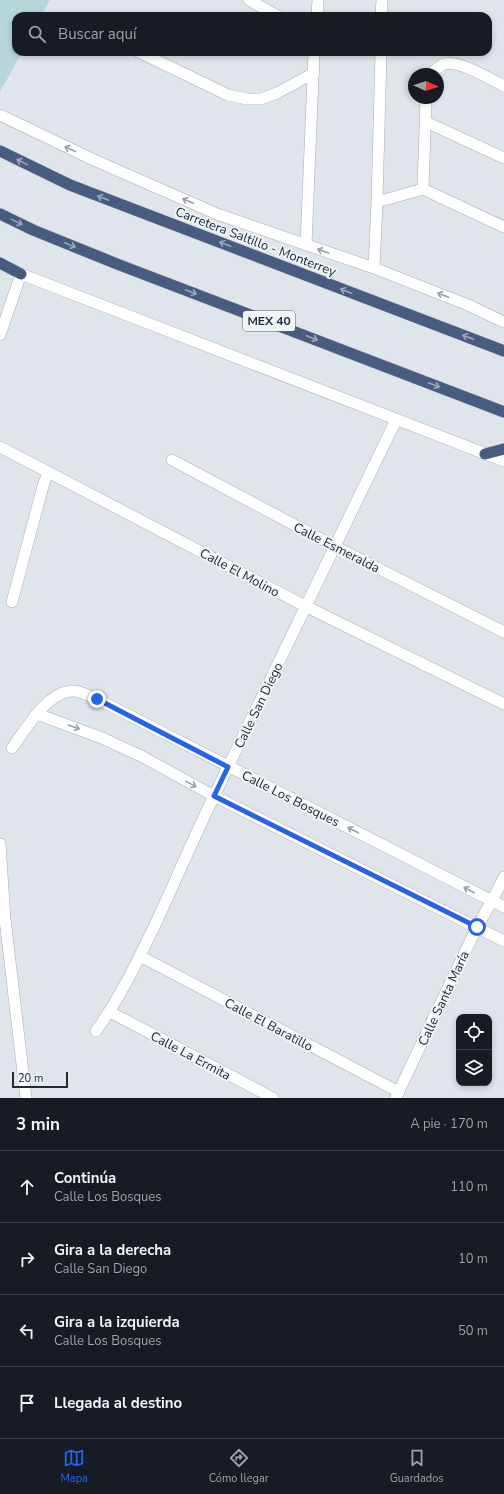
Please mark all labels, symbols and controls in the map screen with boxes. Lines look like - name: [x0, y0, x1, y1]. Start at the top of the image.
- search box: [12, 12, 492, 56]
- icon: search: [26, 23, 48, 45]
- text: Buscar aquí: [58, 24, 136, 44]
- north arrow: [408, 68, 444, 104]
- one-way arrow: [64, 145, 76, 152]
- one-way arrow: [17, 158, 29, 165]
- one-way arrow: [98, 193, 110, 201]
- one-way arrow: [183, 197, 195, 205]
- street label: Carretera Saltillo - Monterrey: [173, 203, 339, 281]
- one-way arrow: [10, 219, 22, 227]
- one-way arrow: [219, 240, 231, 248]
- one-way arrow: [63, 242, 75, 249]
- one-way arrow: [318, 247, 330, 255]
- one-way arrow: [341, 286, 353, 294]
- one-way arrow: [184, 288, 196, 296]
- one-way arrow: [437, 291, 449, 299]
- road number: MEX 40: [243, 311, 295, 331]
- one-way arrow: [462, 333, 474, 341]
- one-way arrow: [306, 335, 319, 342]
- one-way arrow: [427, 381, 439, 389]
- street label: Calle Esmeralda: [290, 518, 383, 577]
- street label: Calle El Molino: [196, 544, 283, 601]
- street label: Calle San Diego: [230, 660, 287, 751]
- route end: [88, 690, 106, 708]
- one-way arrow: [68, 724, 81, 731]
- street label: Calle Los Bosques: [239, 766, 343, 831]
- one-way arrow: [185, 780, 197, 788]
- one-way arrow: [348, 826, 360, 834]
- one-way arrow: [463, 885, 475, 893]
- route start: [468, 918, 486, 936]
- street label: Calle Santa María: [414, 948, 474, 1049]
- street label: Calle El Baratillo: [221, 994, 316, 1056]
- map controls: [456, 1014, 492, 1086]
- button: locate: [456, 1014, 492, 1050]
- street label: Calle La Ermita: [147, 1027, 234, 1085]
- button: layers: [456, 1050, 492, 1086]
- scale bar: [12, 1070, 68, 1089]
- text: 20 m: [18, 1071, 43, 1086]
- text: 3 min: [16, 1113, 60, 1136]
- text: A pie · 170 m: [410, 1115, 488, 1133]
- text: Continúa: [54, 1168, 116, 1188]
- icon: ahead: [16, 1176, 38, 1198]
- text: 110 m: [450, 1178, 488, 1196]
- text: Calle Los Bosques: [54, 1188, 161, 1206]
- text: Gira a la derecha: [54, 1240, 171, 1260]
- icon: right: [16, 1248, 38, 1270]
- text: 10 m: [458, 1250, 488, 1268]
- text: Calle San Diego: [54, 1260, 147, 1278]
- text: Gira a la izquierda: [54, 1312, 180, 1332]
- icon: left: [16, 1320, 38, 1342]
- text: 50 m: [458, 1322, 488, 1340]
- text: Calle Los Bosques: [54, 1332, 161, 1350]
- icon: arrive: [16, 1392, 38, 1414]
- text: Llegada al destino: [54, 1393, 182, 1413]
- tab: Mapa: [60, 1447, 88, 1486]
- tab: Cómo llegar: [209, 1447, 269, 1486]
- tab: Guardados: [390, 1447, 444, 1486]

